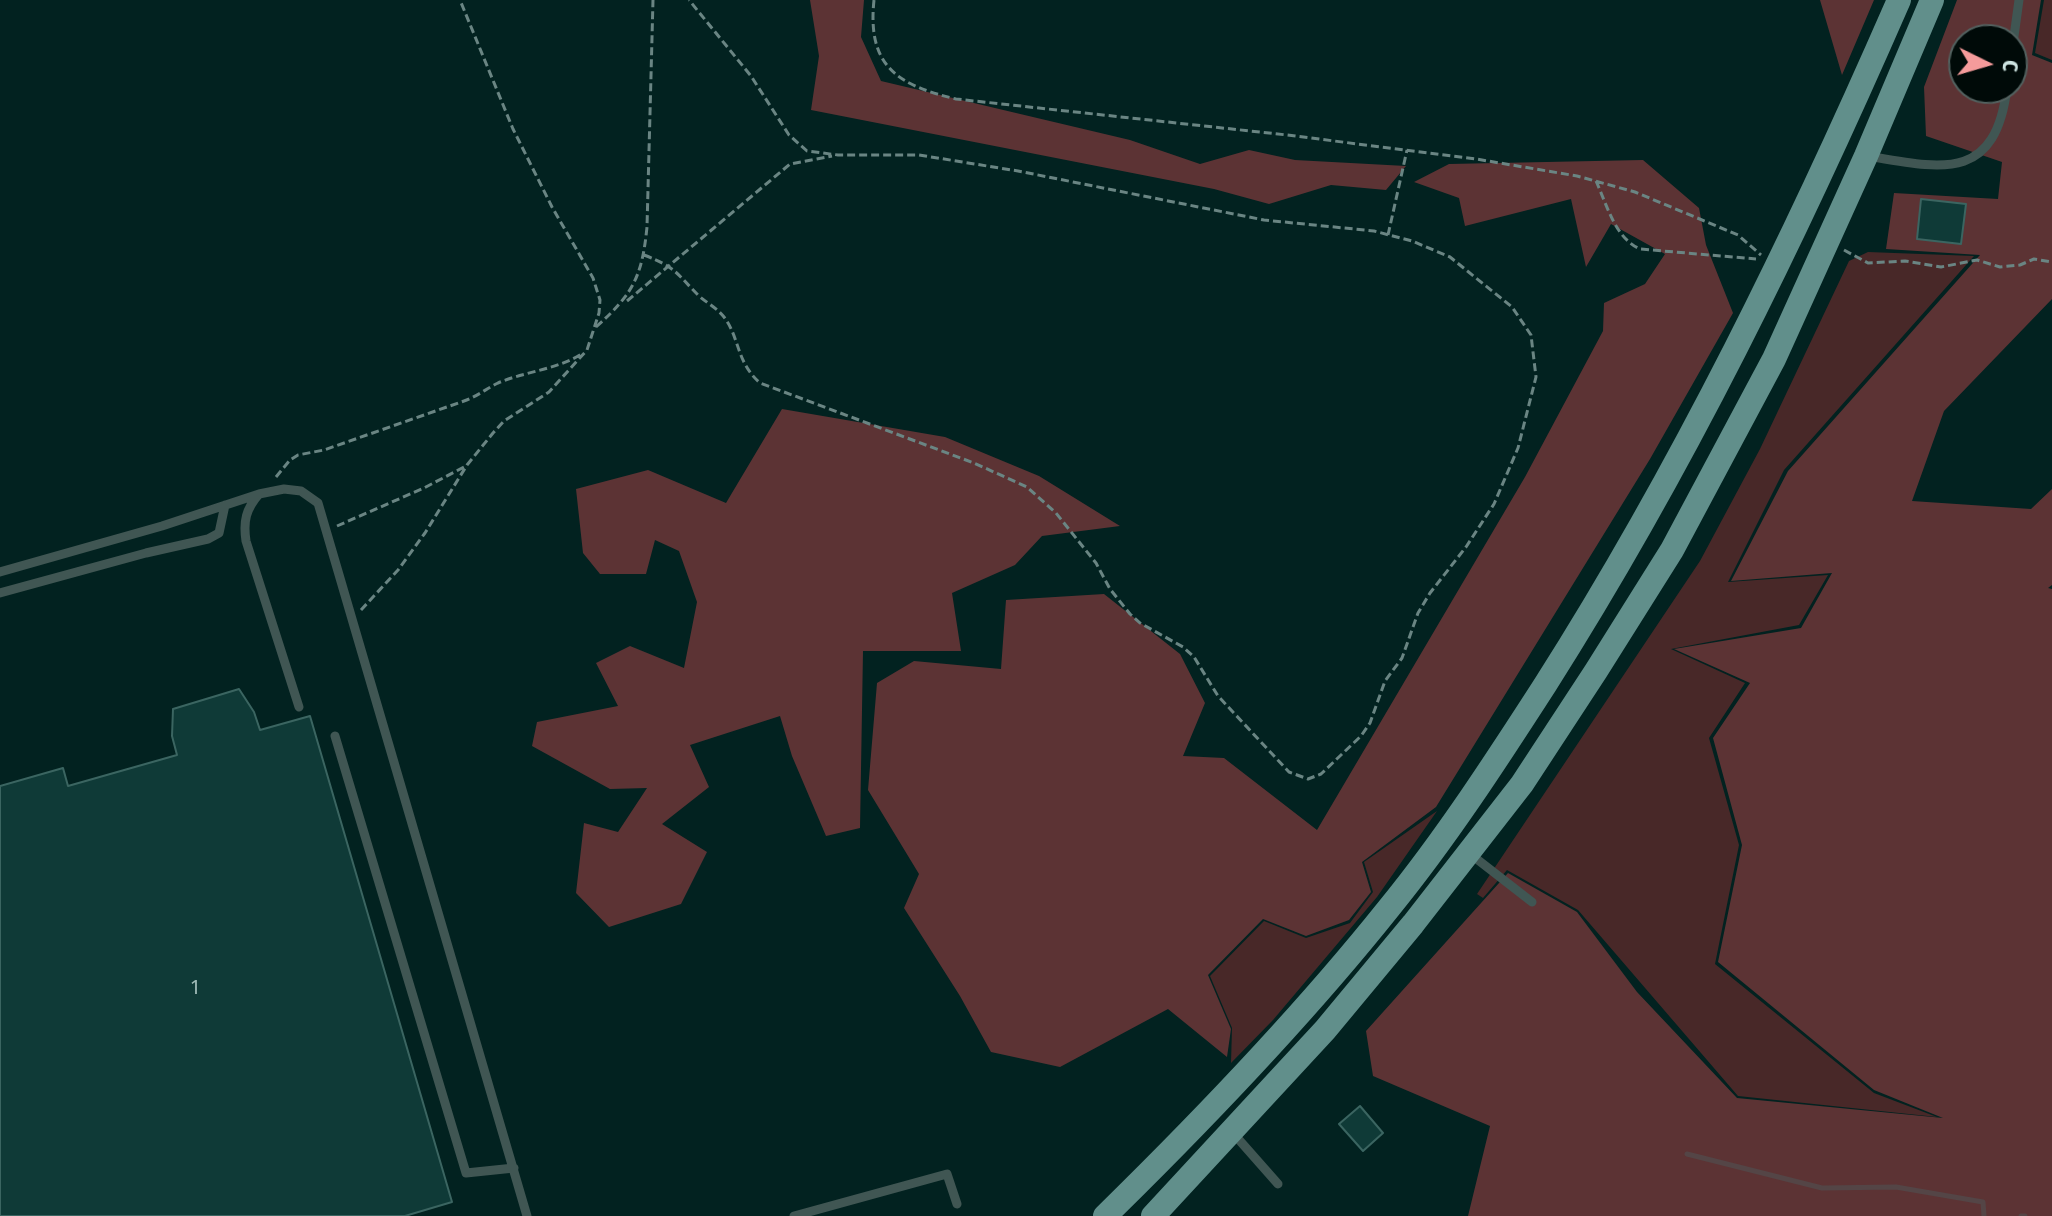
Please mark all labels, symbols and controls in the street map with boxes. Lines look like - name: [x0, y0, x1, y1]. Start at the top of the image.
- north arrow: [1948, 24, 2028, 104]
- text: С: [1996, 59, 2024, 73]
- house number: 1: [191, 976, 199, 1000]

